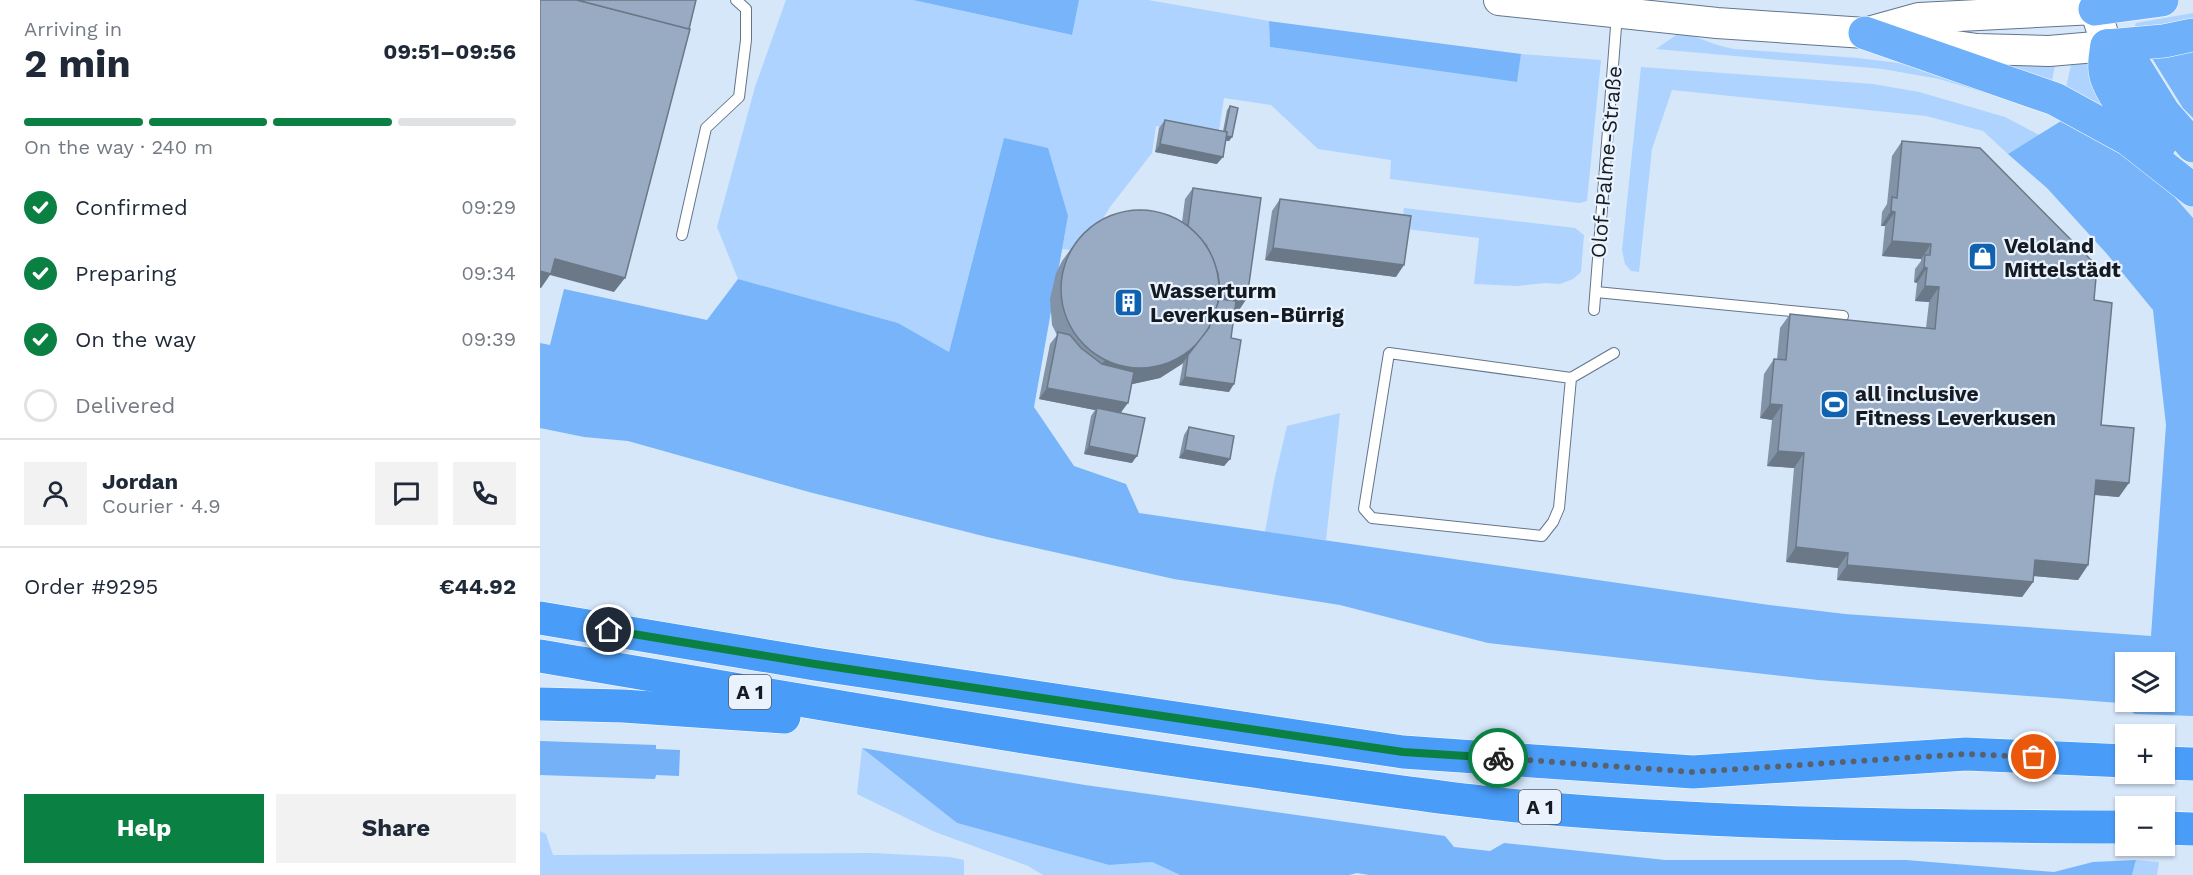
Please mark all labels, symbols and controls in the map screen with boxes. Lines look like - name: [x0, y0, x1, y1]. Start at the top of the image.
- text: Arriving in: [24, 17, 122, 41]
- text: 09:51–09:56: [383, 39, 516, 64]
- text: 2 min: [24, 41, 131, 86]
- street label: Olof-Palme-Straße: [1585, 65, 1627, 259]
- text: On the way · 240 m: [24, 135, 213, 159]
- icon: check: [24, 191, 57, 224]
- text: Confirmed: [75, 195, 188, 220]
- text: 09:29: [461, 195, 516, 219]
- place label: Veloland Mittelstädt: [2004, 233, 2121, 282]
- shop icon: Veloland Mittelstädt: [1967, 241, 1999, 273]
- icon: check: [24, 257, 57, 290]
- text: Preparing: [75, 261, 176, 286]
- text: 09:34: [461, 261, 516, 285]
- place label: Wasserturm Leverkusen-Bürrig: [1150, 278, 1344, 327]
- building icon: Wasserturm Leverkusen-Bürrig: [1113, 286, 1145, 318]
- icon: check: [24, 323, 57, 356]
- text: On the way: [75, 327, 196, 352]
- text: 09:39: [461, 327, 516, 351]
- place label: all inclusive Fitness Leverkusen: [1855, 381, 2056, 430]
- sports icon: all inclusive Fitness Leverkusen: [1818, 389, 1850, 421]
- text: Delivered: [75, 393, 175, 418]
- button: person: [24, 462, 87, 525]
- button: chat: [375, 462, 438, 525]
- button: phone: [453, 462, 516, 525]
- text: Jordan: [102, 469, 178, 494]
- text: Courier · 4.9: [102, 494, 221, 518]
- text: Order #9295: [24, 574, 158, 599]
- text: €44.92: [439, 574, 516, 599]
- pin: [583, 604, 634, 655]
- icon: home: [592, 613, 625, 646]
- map controls: [2115, 652, 2175, 856]
- button: layers: [2115, 652, 2175, 712]
- road number: A 1: [729, 675, 771, 709]
- button: +: [2115, 724, 2175, 784]
- courier: [1468, 728, 1528, 788]
- pin: [2008, 731, 2059, 782]
- icon: bag: [2017, 740, 2050, 773]
- icon: bike: [1482, 742, 1515, 775]
- road number: A 1: [1519, 790, 1561, 824]
- button: Help: [24, 794, 264, 863]
- button: Share: [276, 794, 516, 863]
- button: −: [2115, 796, 2175, 856]

